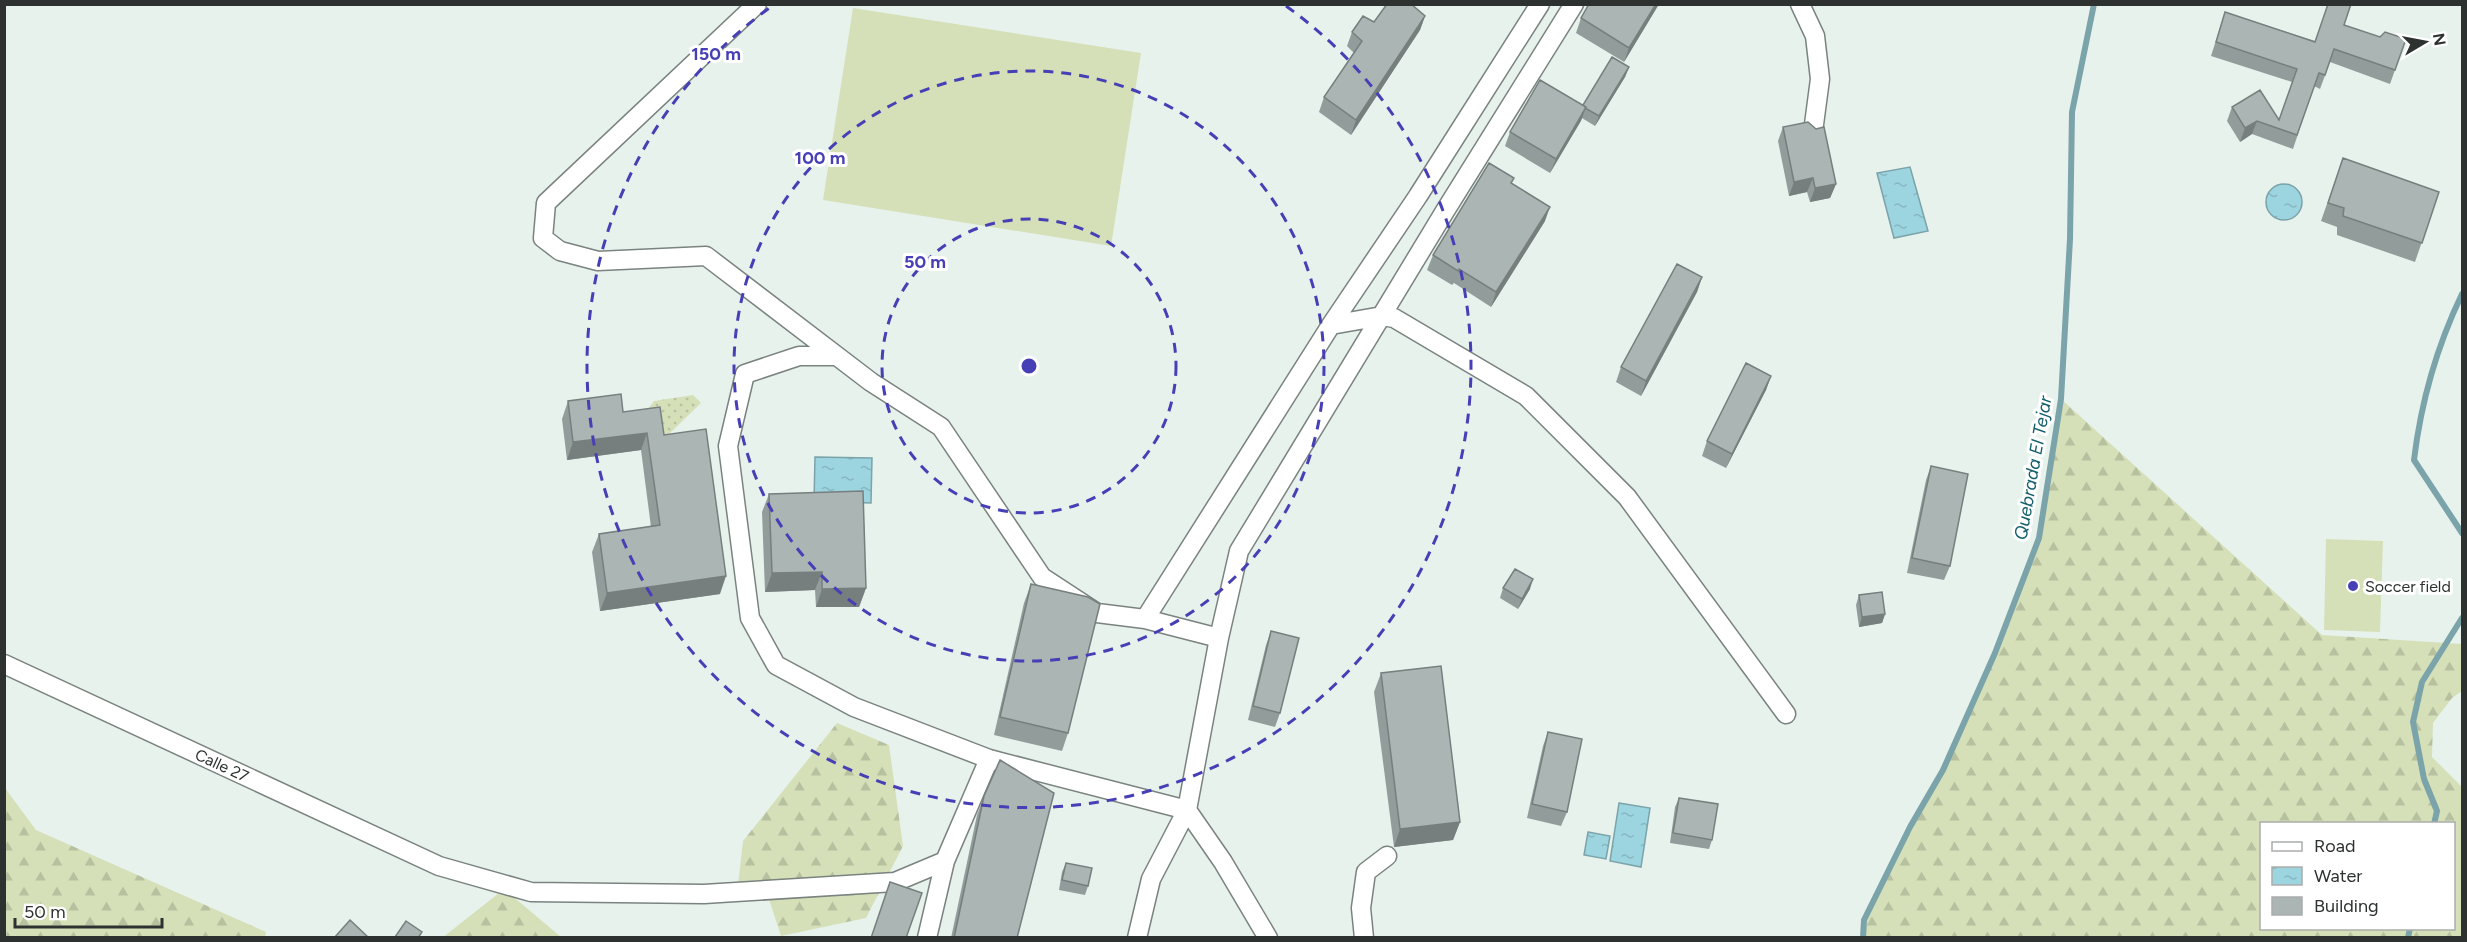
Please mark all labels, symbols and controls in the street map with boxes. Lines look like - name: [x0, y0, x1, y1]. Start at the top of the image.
- north arrow: [2395, 12, 2455, 72]
- text: N: [2429, 32, 2450, 47]
- text: 150 m: [691, 43, 741, 65]
- text: 100 m: [795, 147, 845, 169]
- text: 50 m: [904, 251, 946, 273]
- centre of rings: [1019, 356, 1039, 376]
- water label: Quebrada El Tejar: [2010, 393, 2057, 542]
- place label: Soccer field: [2365, 577, 2451, 596]
- marker: Soccer field: [2346, 579, 2360, 593]
- street label: Calle 27: [192, 745, 252, 786]
- legend: [2260, 822, 2455, 930]
- text: Road: [2314, 835, 2355, 857]
- text: Water: [2314, 865, 2362, 887]
- scale bar: [15, 891, 162, 929]
- text: Building: [2314, 895, 2379, 917]
- text: 50 m: [24, 901, 66, 923]

